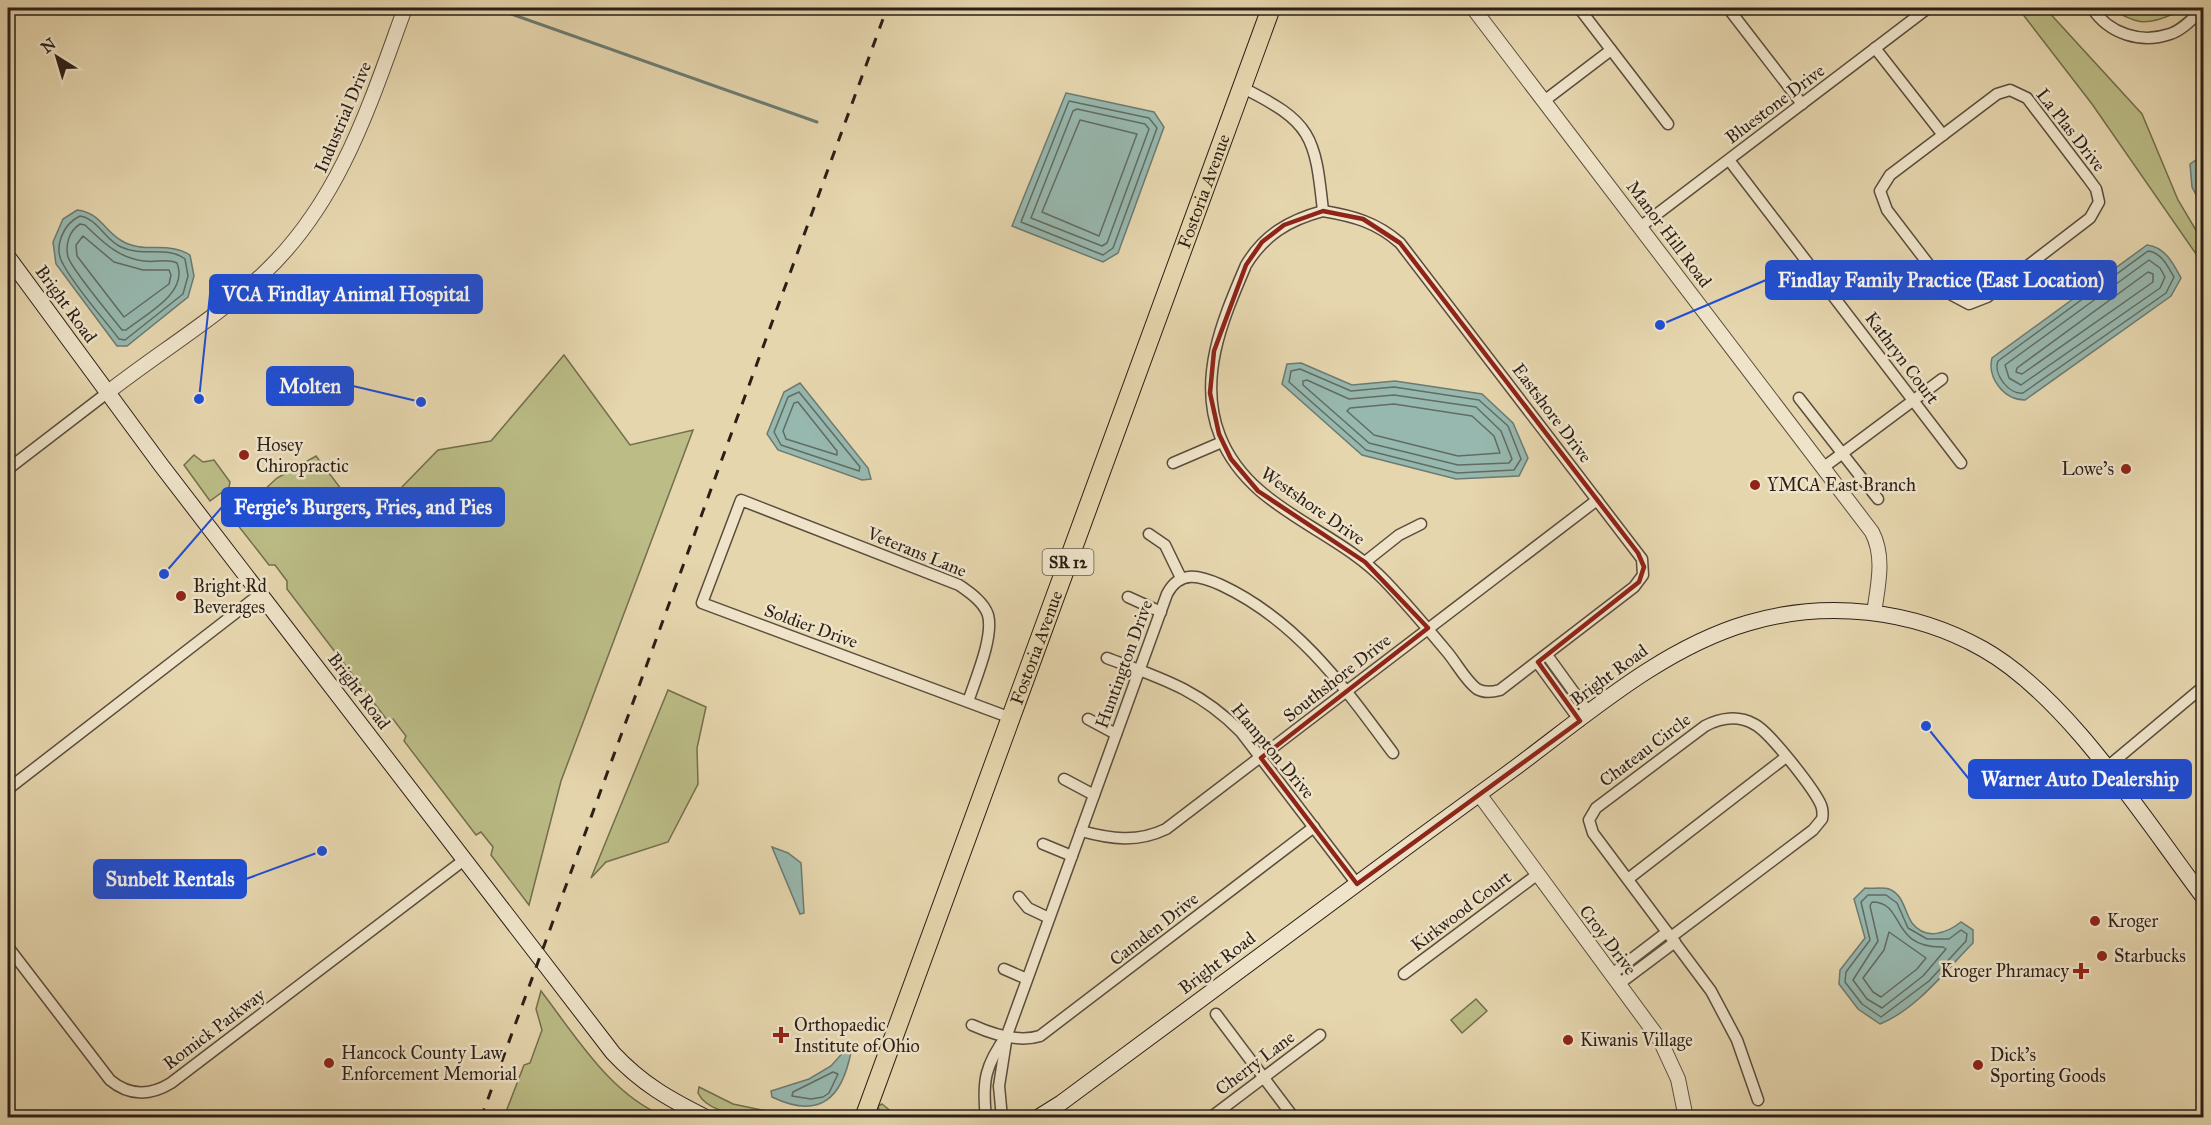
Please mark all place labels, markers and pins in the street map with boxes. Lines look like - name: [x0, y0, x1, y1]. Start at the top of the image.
- callout: Findlay Family Practice (East Location): [1766, 261, 2116, 299]
- callout: VCA Findlay Animal Hospital: [210, 275, 482, 313]
- callout: Molten: [267, 367, 353, 405]
- place label: Hosey Chiropractic: [256, 434, 349, 477]
- marker: Hosey Chiropractic: [237, 448, 251, 462]
- place label: Lowe's: [2062, 458, 2114, 480]
- marker: Lowe's: [2119, 462, 2133, 476]
- place label: YMCA East Branch: [1767, 474, 1916, 496]
- marker: YMCA East Branch: [1748, 478, 1762, 492]
- callout: Fergie's Burgers, Fries, and Pies: [222, 488, 504, 526]
- place label: Bright Rd Beverages: [193, 575, 267, 619]
- marker: Bright Rd Beverages: [174, 589, 188, 603]
- callout: Warner Auto Dealership: [1969, 760, 2191, 798]
- callout: Sunbelt Rentals: [94, 860, 246, 898]
- place label: Kroger: [2107, 910, 2159, 933]
- marker: Kroger: [2088, 914, 2102, 928]
- place label: Starbucks: [2114, 945, 2186, 967]
- marker: Starbucks: [2095, 949, 2109, 963]
- place label: Kroger Phramacy: [1940, 960, 2070, 983]
- marker: Kroger Phramacy: [2074, 964, 2088, 978]
- place label: Orthopaedic Institute of Ohio: [794, 1014, 920, 1057]
- marker: Orthopaedic Institute of Ohio: [772, 1026, 790, 1044]
- place label: Kiwanis Village: [1580, 1029, 1693, 1052]
- marker: Kiwanis Village: [1561, 1033, 1575, 1047]
- place label: Hancock County Law Enforcement Memorial: [341, 1042, 517, 1085]
- place label: Dick's Sporting Goods: [1990, 1044, 2106, 1088]
- marker: Hancock County Law Enforcement Memorial: [322, 1056, 336, 1070]
- marker: Dick's Sporting Goods: [1971, 1058, 1985, 1072]

